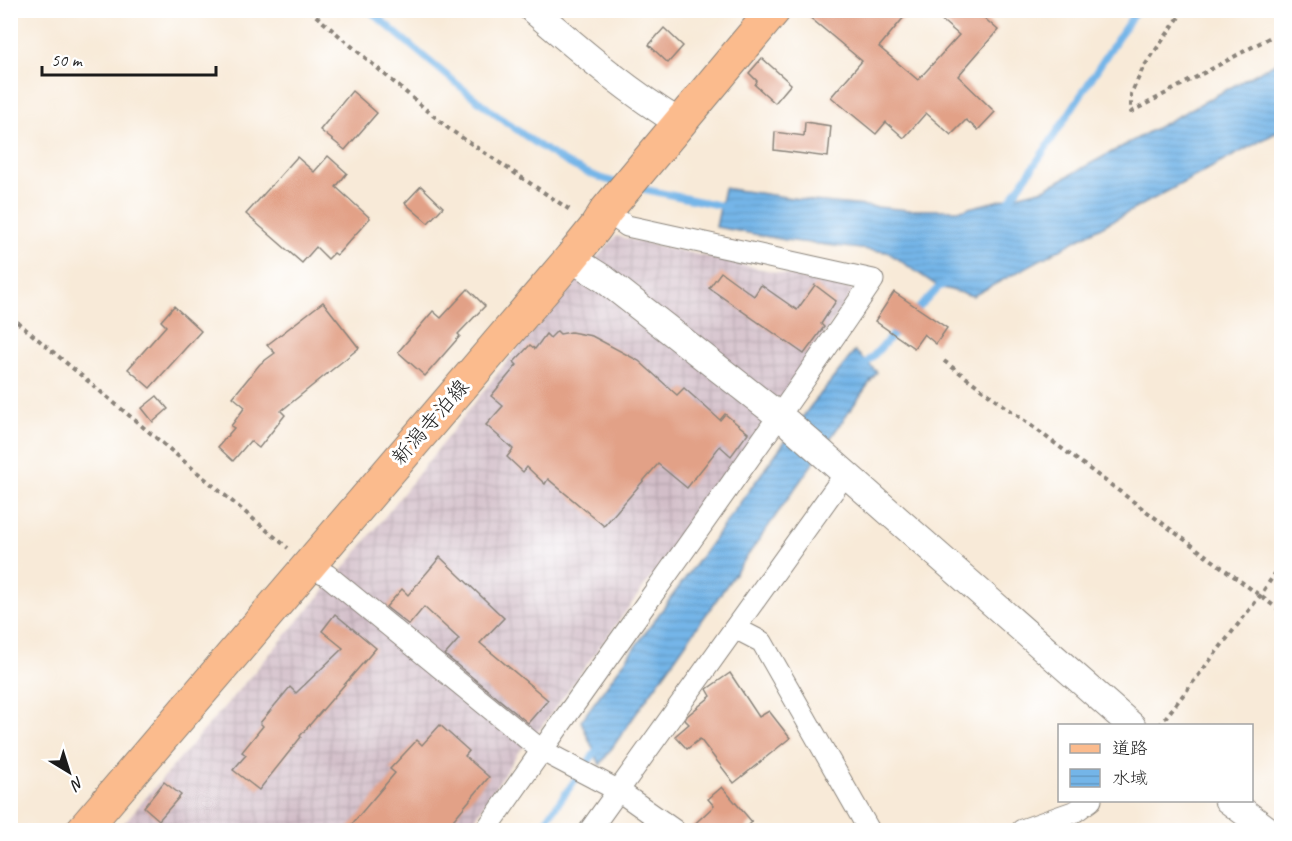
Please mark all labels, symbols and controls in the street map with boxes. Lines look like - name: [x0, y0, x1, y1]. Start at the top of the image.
- scale bar: [42, 39, 216, 77]
- text: 50 m: [51, 49, 84, 71]
- street label: 新潟寺泊線: [386, 374, 474, 470]
- legend: [1058, 724, 1253, 802]
- text: 道路: [1112, 737, 1148, 759]
- north arrow: [39, 742, 99, 802]
- text: 水域: [1112, 767, 1148, 789]
- text: N: [65, 772, 88, 796]

